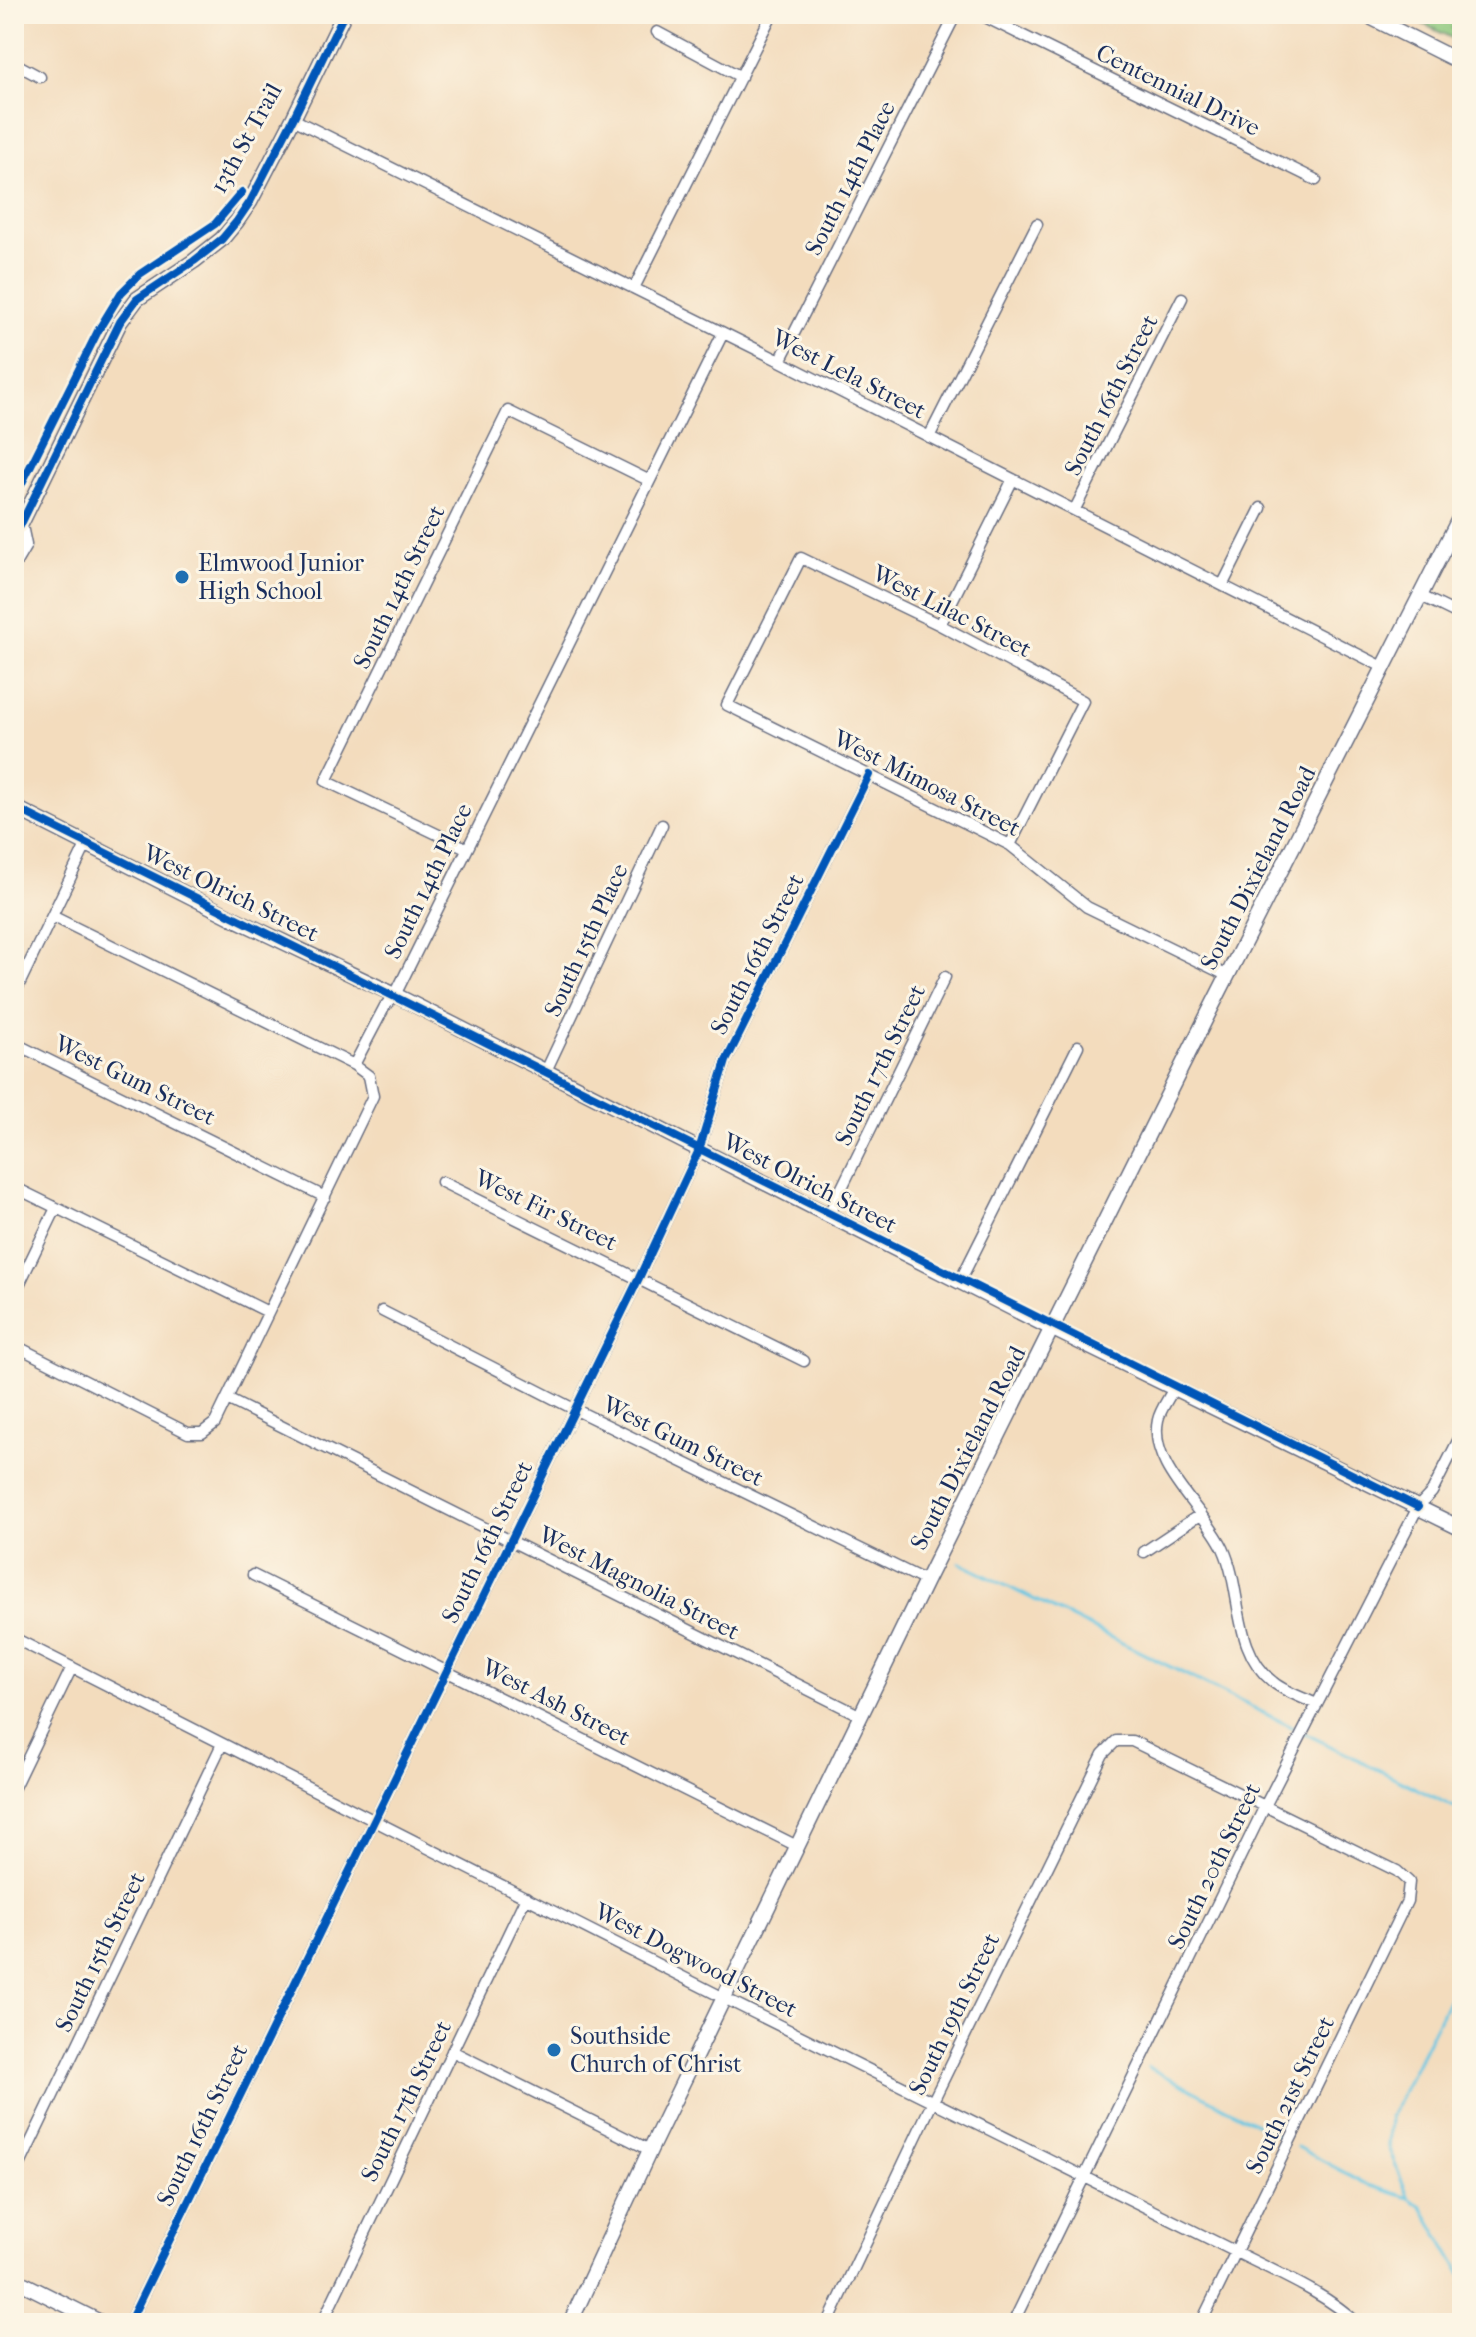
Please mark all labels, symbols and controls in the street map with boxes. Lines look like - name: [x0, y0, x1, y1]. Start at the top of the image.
- street label: Centennial Drive: [1092, 38, 1265, 142]
- street label: 13th St Trail: [204, 78, 288, 198]
- street label: South 14th Place: [799, 96, 901, 260]
- street label: South 16th Street: [1058, 309, 1164, 480]
- street label: West Lela Street: [766, 323, 931, 425]
- street label: South 14th Street: [347, 500, 451, 673]
- place label: Elmwood Junior High School: [198, 549, 365, 605]
- street label: West Lilac Street: [867, 558, 1037, 663]
- marker: Elmwood Junior High School: [173, 568, 191, 586]
- street label: West Mimosa Street: [828, 723, 1025, 842]
- street label: South Dixieland Road: [1194, 761, 1322, 975]
- street label: South 14th Place: [378, 799, 478, 963]
- street label: West Olrich Street: [138, 838, 324, 948]
- street label: South 15th Place: [538, 859, 634, 1021]
- street label: South 16th Street: [704, 868, 810, 1039]
- street label: South 17th Street: [829, 980, 931, 1150]
- street label: West Gum Street: [49, 1029, 220, 1131]
- street label: West Olrich Street: [717, 1127, 902, 1239]
- street label: West Fir Street: [469, 1163, 622, 1257]
- street label: South Dixieland Road: [904, 1341, 1032, 1555]
- street label: West Gum Street: [597, 1390, 768, 1492]
- street label: South 16th Street: [436, 1456, 539, 1628]
- street label: West Magnolia Street: [533, 1520, 744, 1646]
- street label: West Ash Street: [476, 1652, 635, 1752]
- street label: South 20th Street: [1162, 1778, 1266, 1954]
- street label: South 15th Street: [49, 1867, 151, 2037]
- street label: West Dogwood Street: [589, 1896, 802, 2023]
- street label: South 19th Street: [903, 1928, 1006, 2100]
- street label: South 21st Street: [1240, 2011, 1340, 2178]
- street label: South 17th Street: [355, 2016, 457, 2186]
- place label: Southside Church of Christ: [570, 2022, 742, 2078]
- street label: South 16th Street: [151, 2039, 254, 2211]
- marker: Southside Church of Christ: [545, 2041, 563, 2059]

